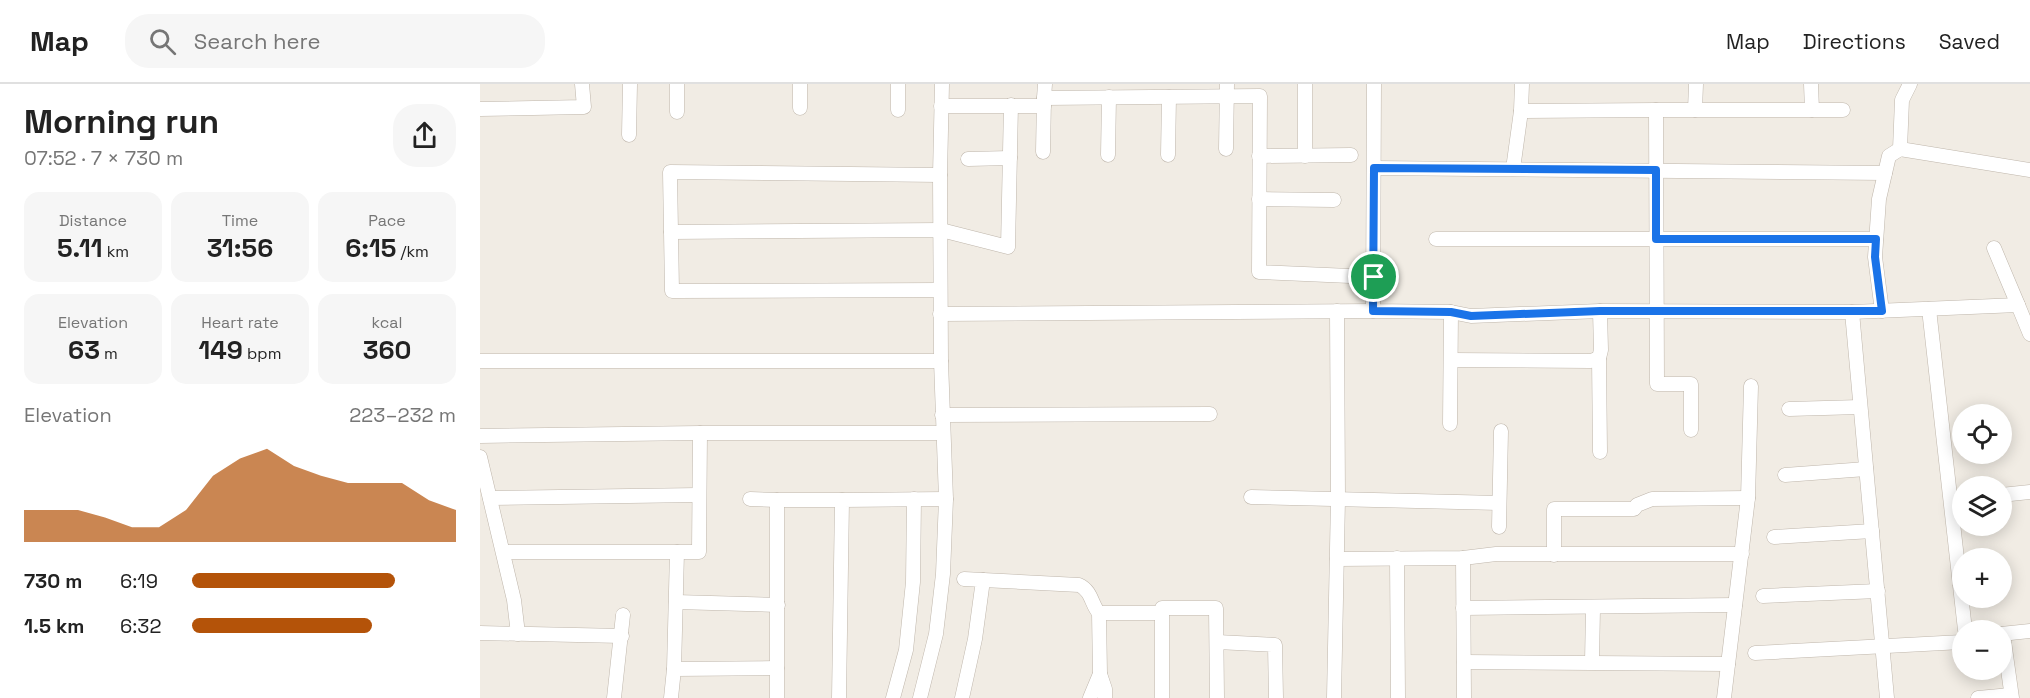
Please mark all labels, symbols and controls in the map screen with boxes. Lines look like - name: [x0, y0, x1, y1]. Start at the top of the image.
- search box: [125, 14, 545, 68]
- text: Map: [30, 23, 89, 59]
- icon: search: [146, 25, 179, 58]
- text: Search here: [194, 27, 321, 55]
- text: Map: [1726, 28, 1770, 55]
- text: Directions: [1803, 28, 1906, 55]
- text: Saved: [1939, 28, 2000, 55]
- text: Morning run: [24, 101, 219, 143]
- button: share: [393, 104, 456, 167]
- text: 07:52 · 7 × 730 m: [24, 145, 183, 171]
- text: Distance: [59, 210, 127, 231]
- text: Time: [222, 210, 258, 231]
- text: Pace: [368, 210, 406, 231]
- text: 5.11: [57, 231, 103, 265]
- text: 31:56: [207, 231, 273, 265]
- text: 6:15: [345, 231, 396, 265]
- text: km: [103, 241, 129, 262]
- text: /km: [396, 241, 429, 262]
- pin: [1348, 251, 1399, 302]
- icon: arrive: [1357, 260, 1390, 293]
- text: Elevation: [58, 312, 128, 333]
- text: Heart rate: [201, 312, 279, 333]
- text: kcal: [372, 312, 402, 333]
- text: 63: [68, 333, 100, 367]
- text: 149: [199, 333, 243, 367]
- text: 360: [363, 333, 411, 367]
- text: m: [100, 343, 118, 364]
- text: bpm: [243, 343, 281, 364]
- text: Elevation: [24, 402, 112, 428]
- text: 223–232 m: [349, 402, 456, 428]
- map controls: [1952, 404, 2012, 680]
- button: locate: [1952, 404, 2012, 464]
- button: layers: [1952, 476, 2012, 536]
- button: +: [1952, 548, 2012, 608]
- text: 730 m: [24, 568, 82, 594]
- text: 6:19: [120, 568, 158, 594]
- text: 1.5 km: [24, 613, 84, 639]
- text: 6:32: [120, 613, 161, 639]
- button: −: [1952, 620, 2012, 680]

